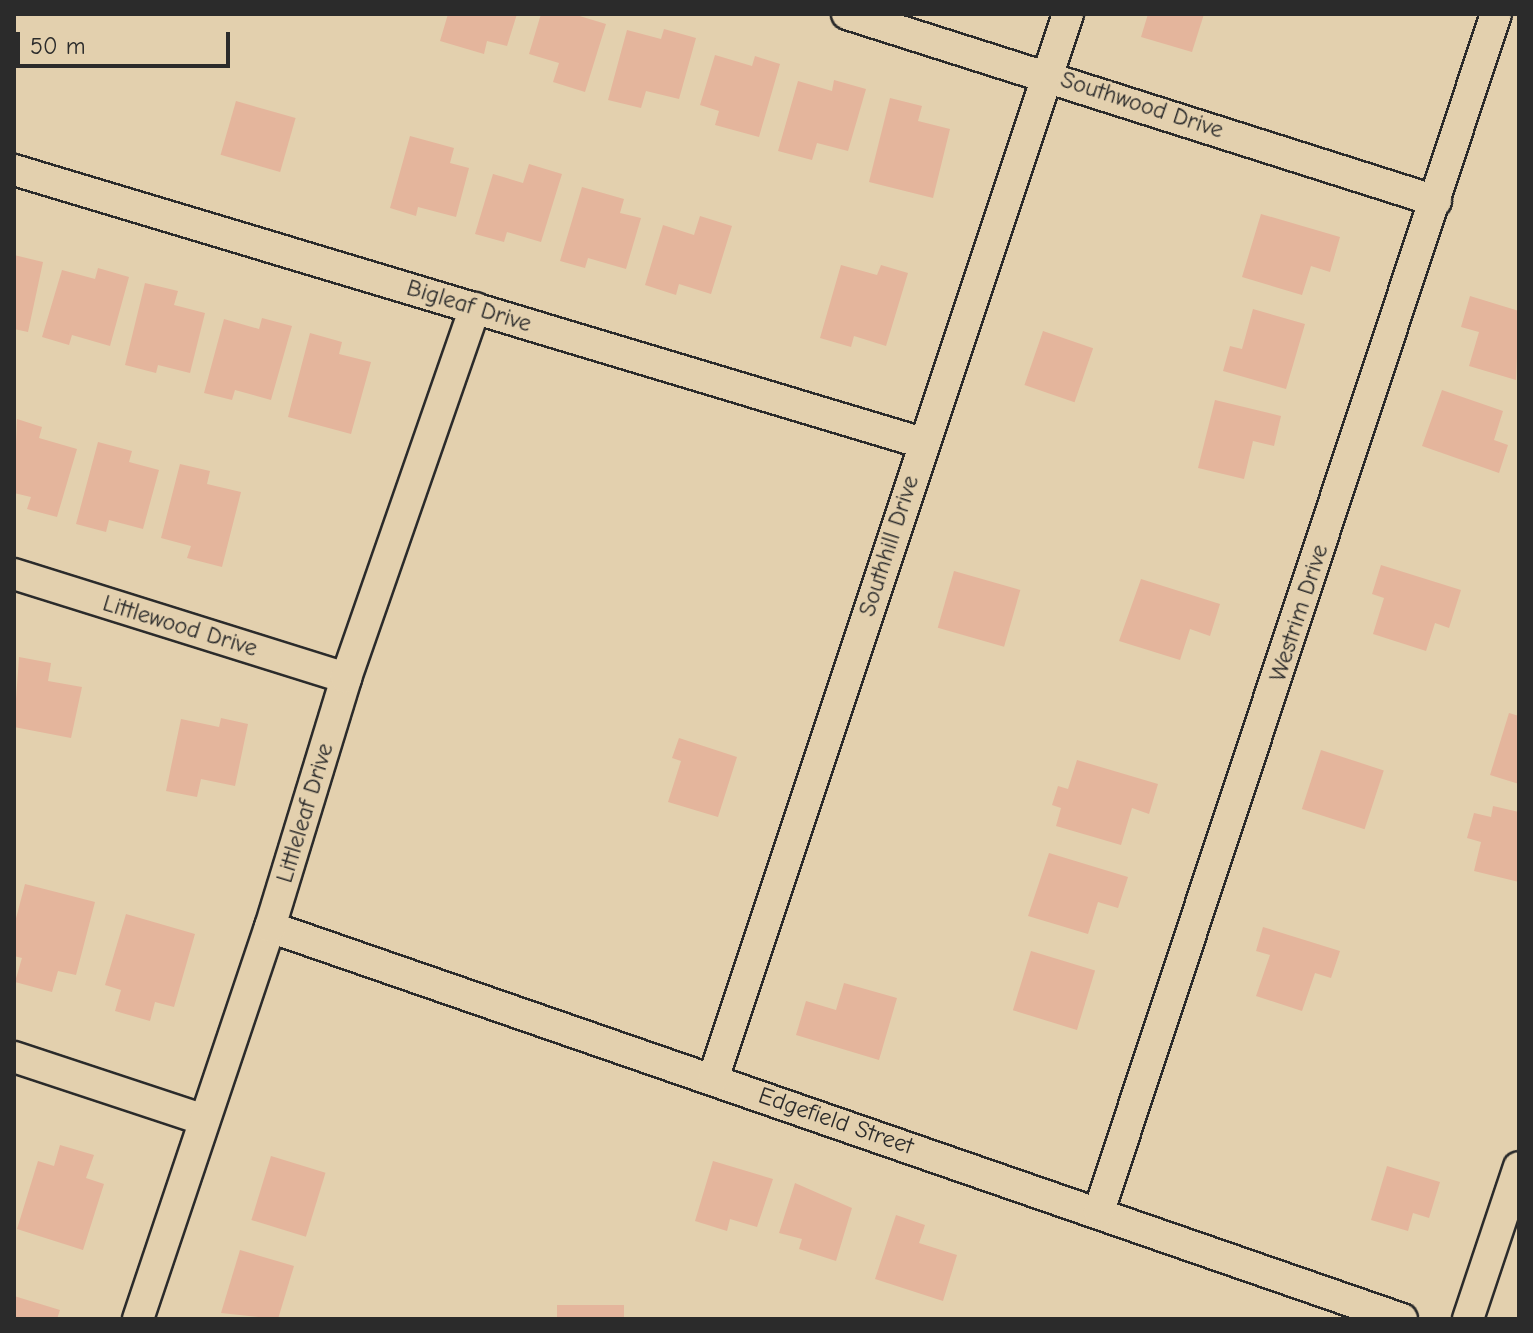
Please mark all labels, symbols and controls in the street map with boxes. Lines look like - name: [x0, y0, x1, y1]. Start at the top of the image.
- scale bar: [20, 16, 234, 66]
- text: 50 m: [30, 32, 86, 60]
- street label: Southwood Drive: [1057, 65, 1227, 145]
- street label: Bigleaf Drive: [403, 273, 535, 339]
- street label: Southhill Drive: [853, 472, 925, 620]
- street label: Westrim Drive: [1263, 541, 1335, 685]
- street label: Littlewood Drive: [99, 589, 261, 663]
- street label: Littleleaf Drive: [270, 740, 340, 886]
- street label: Edgefield Street: [755, 1081, 917, 1161]

